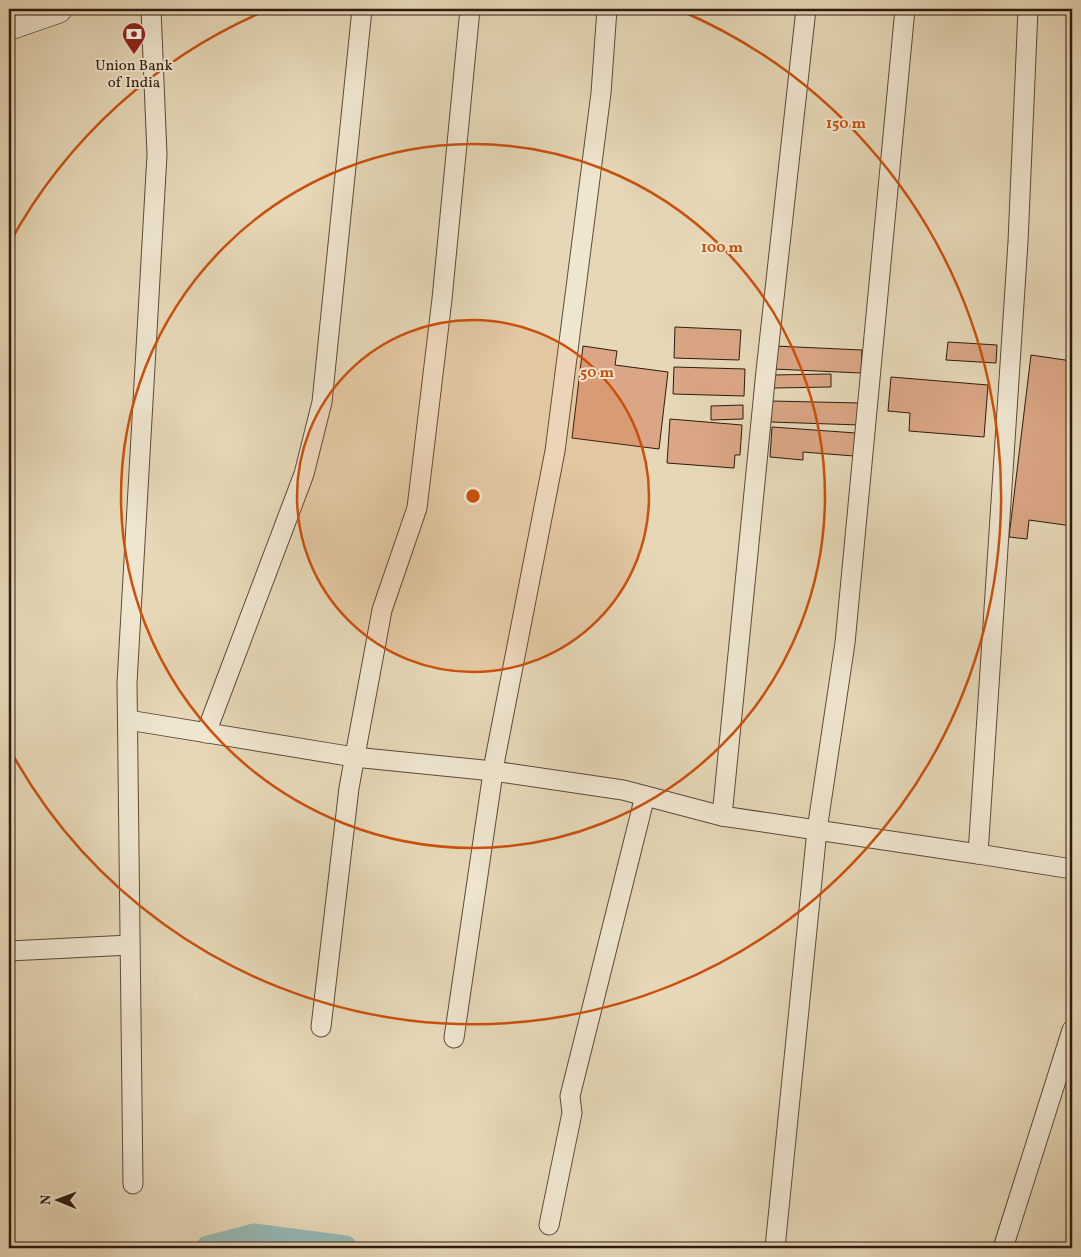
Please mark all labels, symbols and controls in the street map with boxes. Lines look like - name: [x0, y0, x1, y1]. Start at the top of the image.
- bank icon: Union Bank of India: [121, 21, 147, 55]
- place label: Union Bank of India: [95, 56, 173, 94]
- text: 150 m: [826, 114, 866, 135]
- text: 100 m: [701, 238, 744, 259]
- text: 50 m: [580, 363, 614, 384]
- centre of rings: [464, 487, 482, 505]
- north arrow: [32, 1174, 82, 1224]
- text: N: [37, 1195, 56, 1205]

